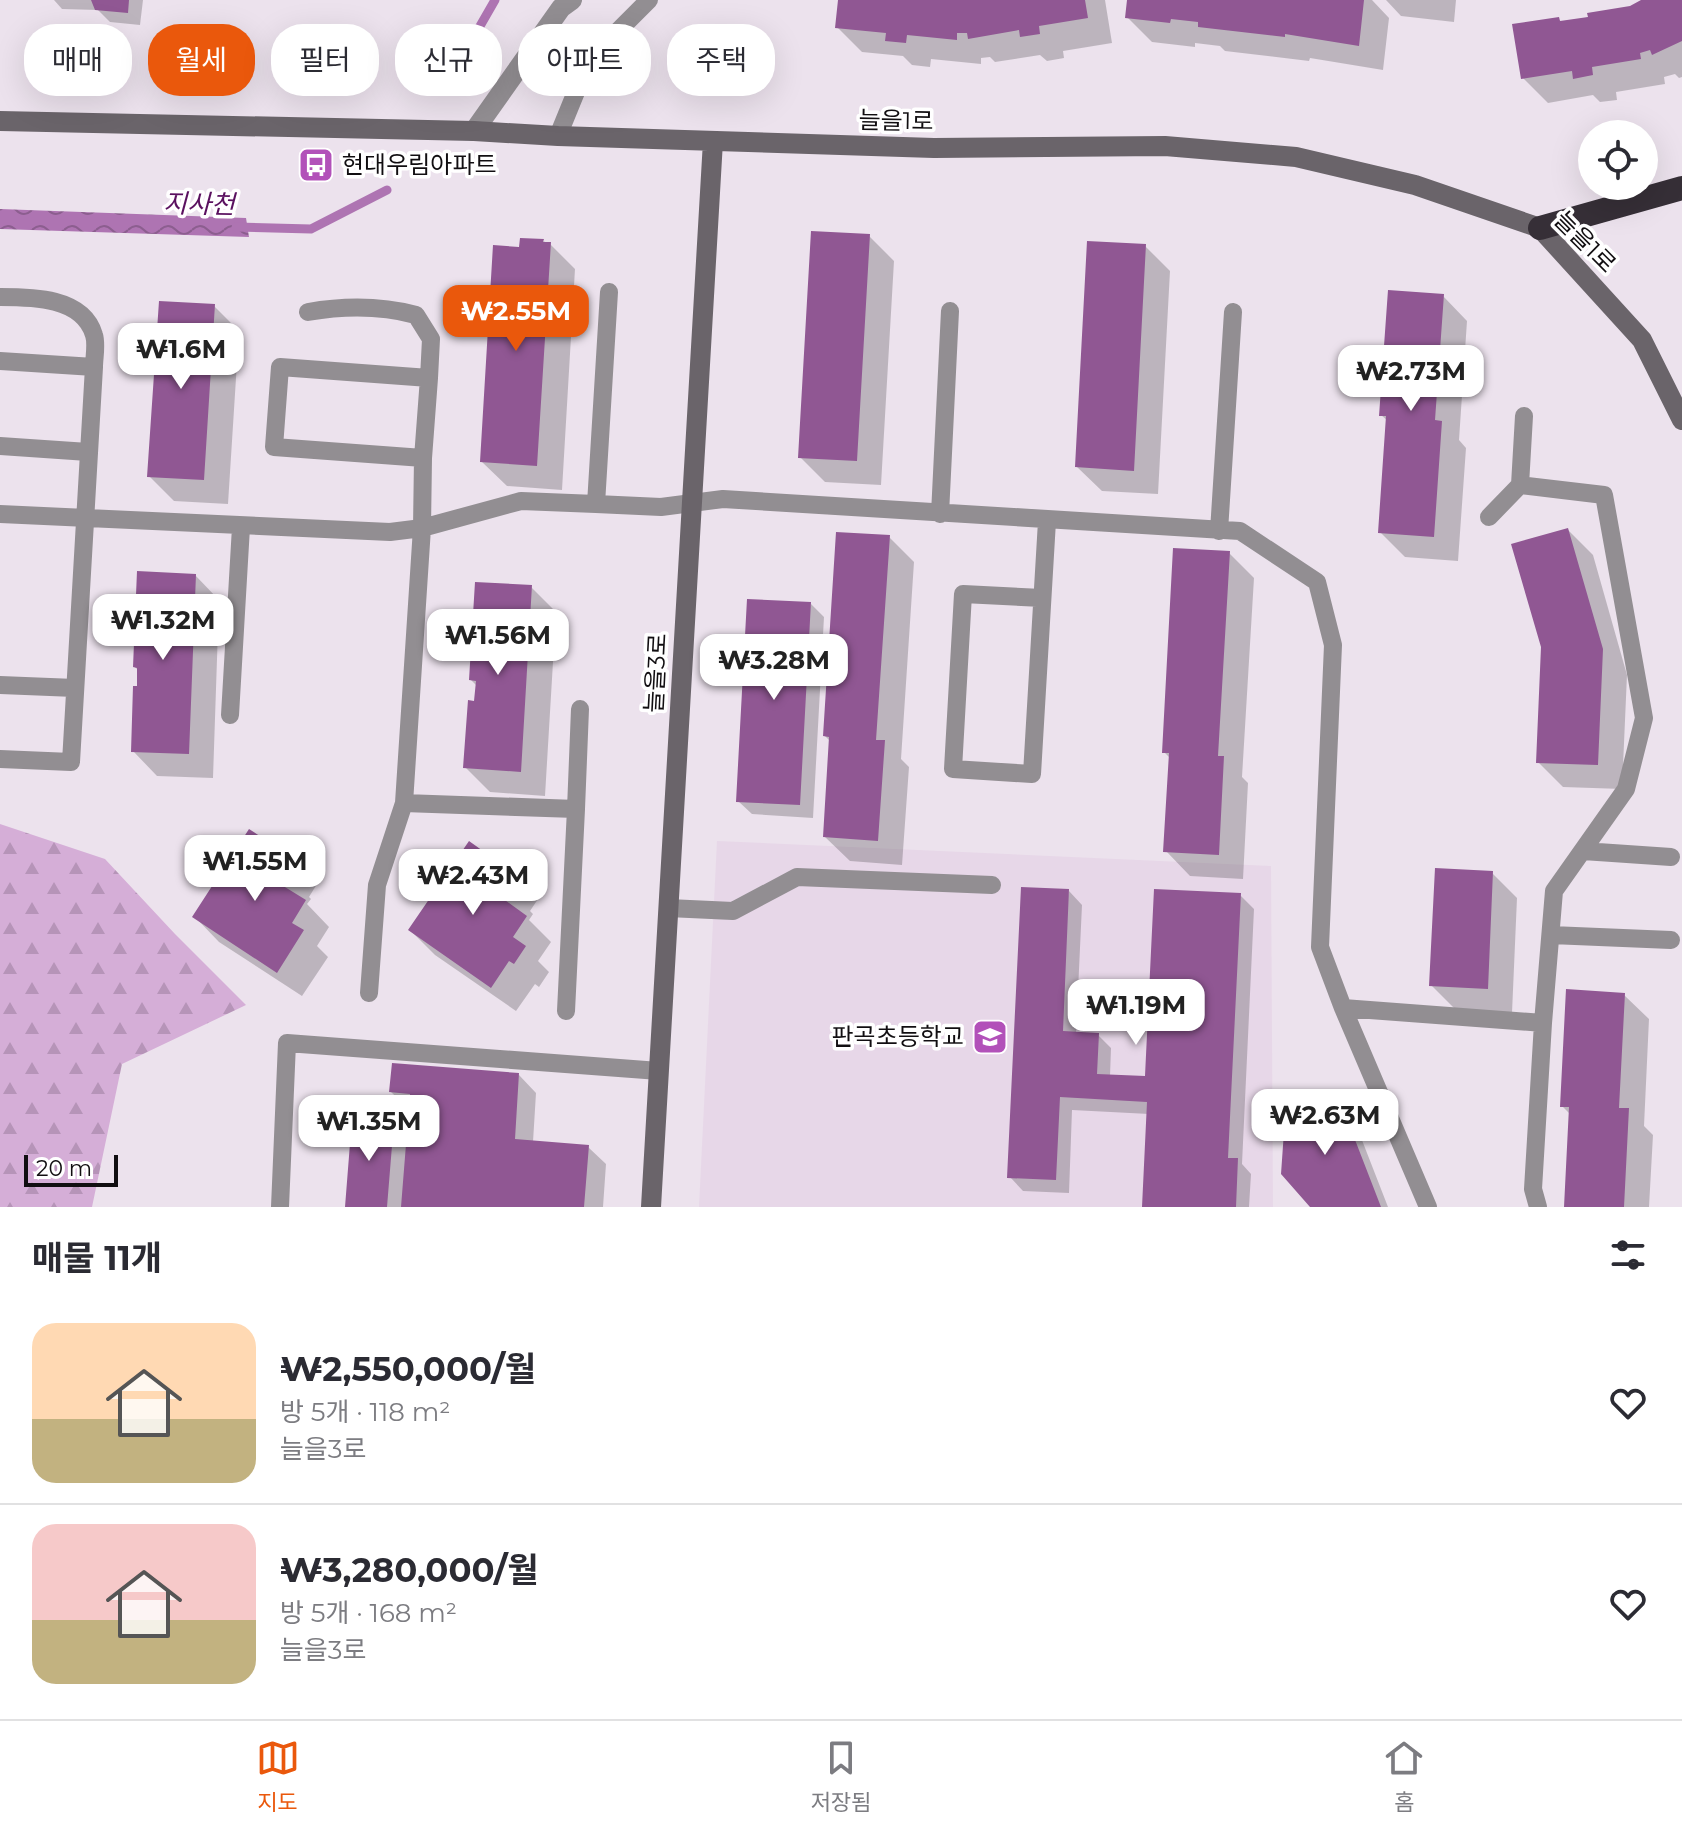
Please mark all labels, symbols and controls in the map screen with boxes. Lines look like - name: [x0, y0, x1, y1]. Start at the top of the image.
- chip: 매매: [24, 24, 132, 96]
- chip: 월세: [148, 24, 255, 96]
- chip: 필터: [271, 24, 379, 96]
- chip: 신규: [395, 24, 502, 96]
- chip: 아파트: [518, 24, 651, 96]
- chip: 주택: [667, 24, 775, 96]
- street label: 늘을1로: [858, 105, 934, 136]
- map controls: [1578, 120, 1658, 200]
- button: locate: [1578, 120, 1658, 200]
- bus stop icon: 현대우림아파트: [297, 146, 335, 184]
- place label: 현대우림아파트: [342, 150, 497, 179]
- water label: 지사천: [163, 187, 238, 221]
- street label: 늘을1로: [1549, 205, 1622, 278]
- pin: ₩2.55M: [451, 285, 581, 353]
- text: ₩2.55M: [461, 295, 571, 327]
- pin: ₩1.6M: [125, 323, 237, 391]
- text: ₩1.6M: [136, 333, 226, 365]
- pin: ₩2.73M: [1346, 345, 1476, 413]
- text: ₩2.73M: [1356, 355, 1466, 387]
- pin: ₩1.32M: [98, 594, 228, 662]
- text: ₩1.32M: [110, 604, 216, 636]
- pin: ₩1.56M: [433, 609, 563, 677]
- text: ₩1.56M: [445, 619, 551, 651]
- street label: 늘을3로: [639, 632, 672, 714]
- pin: ₩3.28M: [709, 634, 839, 702]
- text: ₩3.28M: [718, 644, 830, 676]
- pin: ₩1.55M: [190, 835, 320, 903]
- text: ₩1.55M: [202, 845, 308, 877]
- pin: ₩2.43M: [408, 849, 538, 917]
- text: ₩2.43M: [417, 859, 529, 891]
- pin: ₩1.19M: [1071, 979, 1201, 1047]
- text: ₩1.19M: [1086, 989, 1186, 1021]
- school or university icon: 판곡초등학교: [971, 1018, 1009, 1056]
- place label: 판곡초등학교: [832, 1022, 964, 1051]
- pin: ₩2.63M: [1260, 1089, 1390, 1157]
- pin: ₩1.35M: [304, 1095, 434, 1163]
- text: ₩2.63M: [1269, 1099, 1381, 1131]
- text: ₩1.35M: [316, 1105, 422, 1137]
- scale bar: [24, 1151, 118, 1187]
- text: 20 m: [36, 1155, 92, 1182]
- icon: filters: [1606, 1233, 1650, 1277]
- text: 매물 11개: [32, 1237, 162, 1279]
- text: ₩2,550,000/월: [280, 1348, 536, 1390]
- icon: home: [96, 1355, 192, 1451]
- icon: heart: [1606, 1381, 1650, 1425]
- text: 방 5개 · 118 m²: [280, 1396, 450, 1428]
- text: 늘을3로: [280, 1433, 366, 1465]
- text: ₩3,280,000/월: [280, 1549, 539, 1591]
- icon: home: [96, 1556, 192, 1652]
- icon: heart: [1606, 1582, 1650, 1626]
- text: 방 5개 · 168 m²: [280, 1597, 457, 1629]
- text: 늘을3로: [280, 1634, 366, 1666]
- tab: 지도: [256, 1736, 300, 1816]
- tab: 저장됨: [811, 1736, 871, 1816]
- tab: 홈: [1382, 1736, 1426, 1816]

